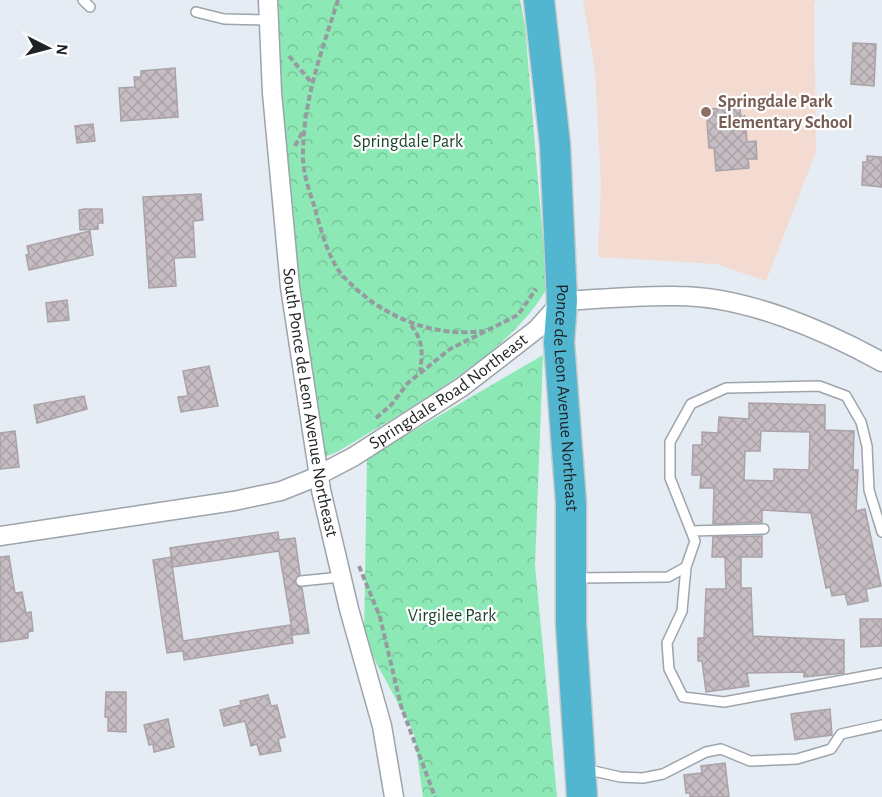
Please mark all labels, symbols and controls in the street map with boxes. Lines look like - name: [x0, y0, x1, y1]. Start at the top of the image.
- north arrow: [18, 18, 78, 78]
- text: N: [53, 43, 70, 56]
- place label: Springdale Park Elementary School: [718, 93, 853, 132]
- marker: Springdale Park Elementary School: [699, 105, 713, 119]
- park label: Springdale Park: [353, 133, 464, 151]
- street label: South Ponce de Leon Avenue Northeast: [279, 267, 341, 539]
- street label: Ponce de Leon Avenue Northeast: [550, 284, 580, 512]
- street label: Springdale Road Northeast: [366, 331, 531, 453]
- park label: Virgilee Park: [408, 607, 497, 625]

